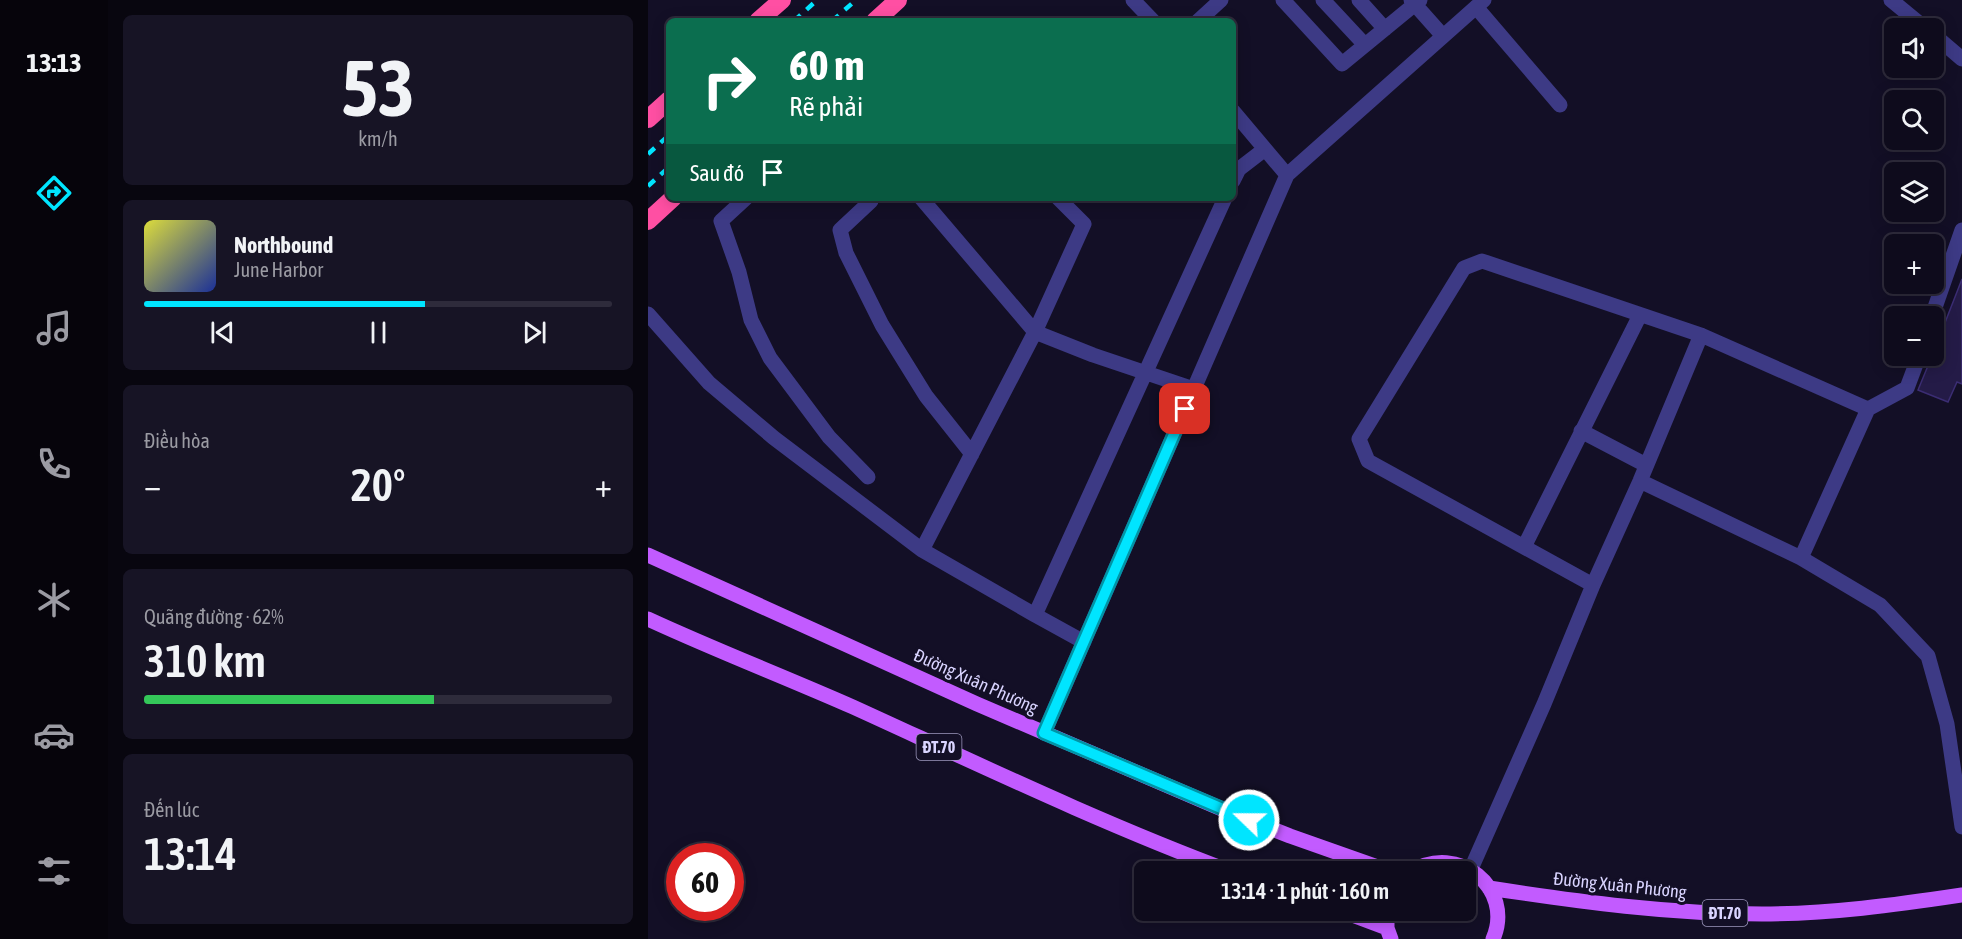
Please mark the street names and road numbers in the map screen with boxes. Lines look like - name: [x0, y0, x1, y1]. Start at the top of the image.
- street label: Đường Xuân Phương: [911, 644, 1042, 718]
- road number: ĐT.70: [916, 734, 962, 760]
- street label: Đường Xuân Phương: [1552, 868, 1688, 902]
- road number: ĐT.70: [1702, 900, 1748, 926]

